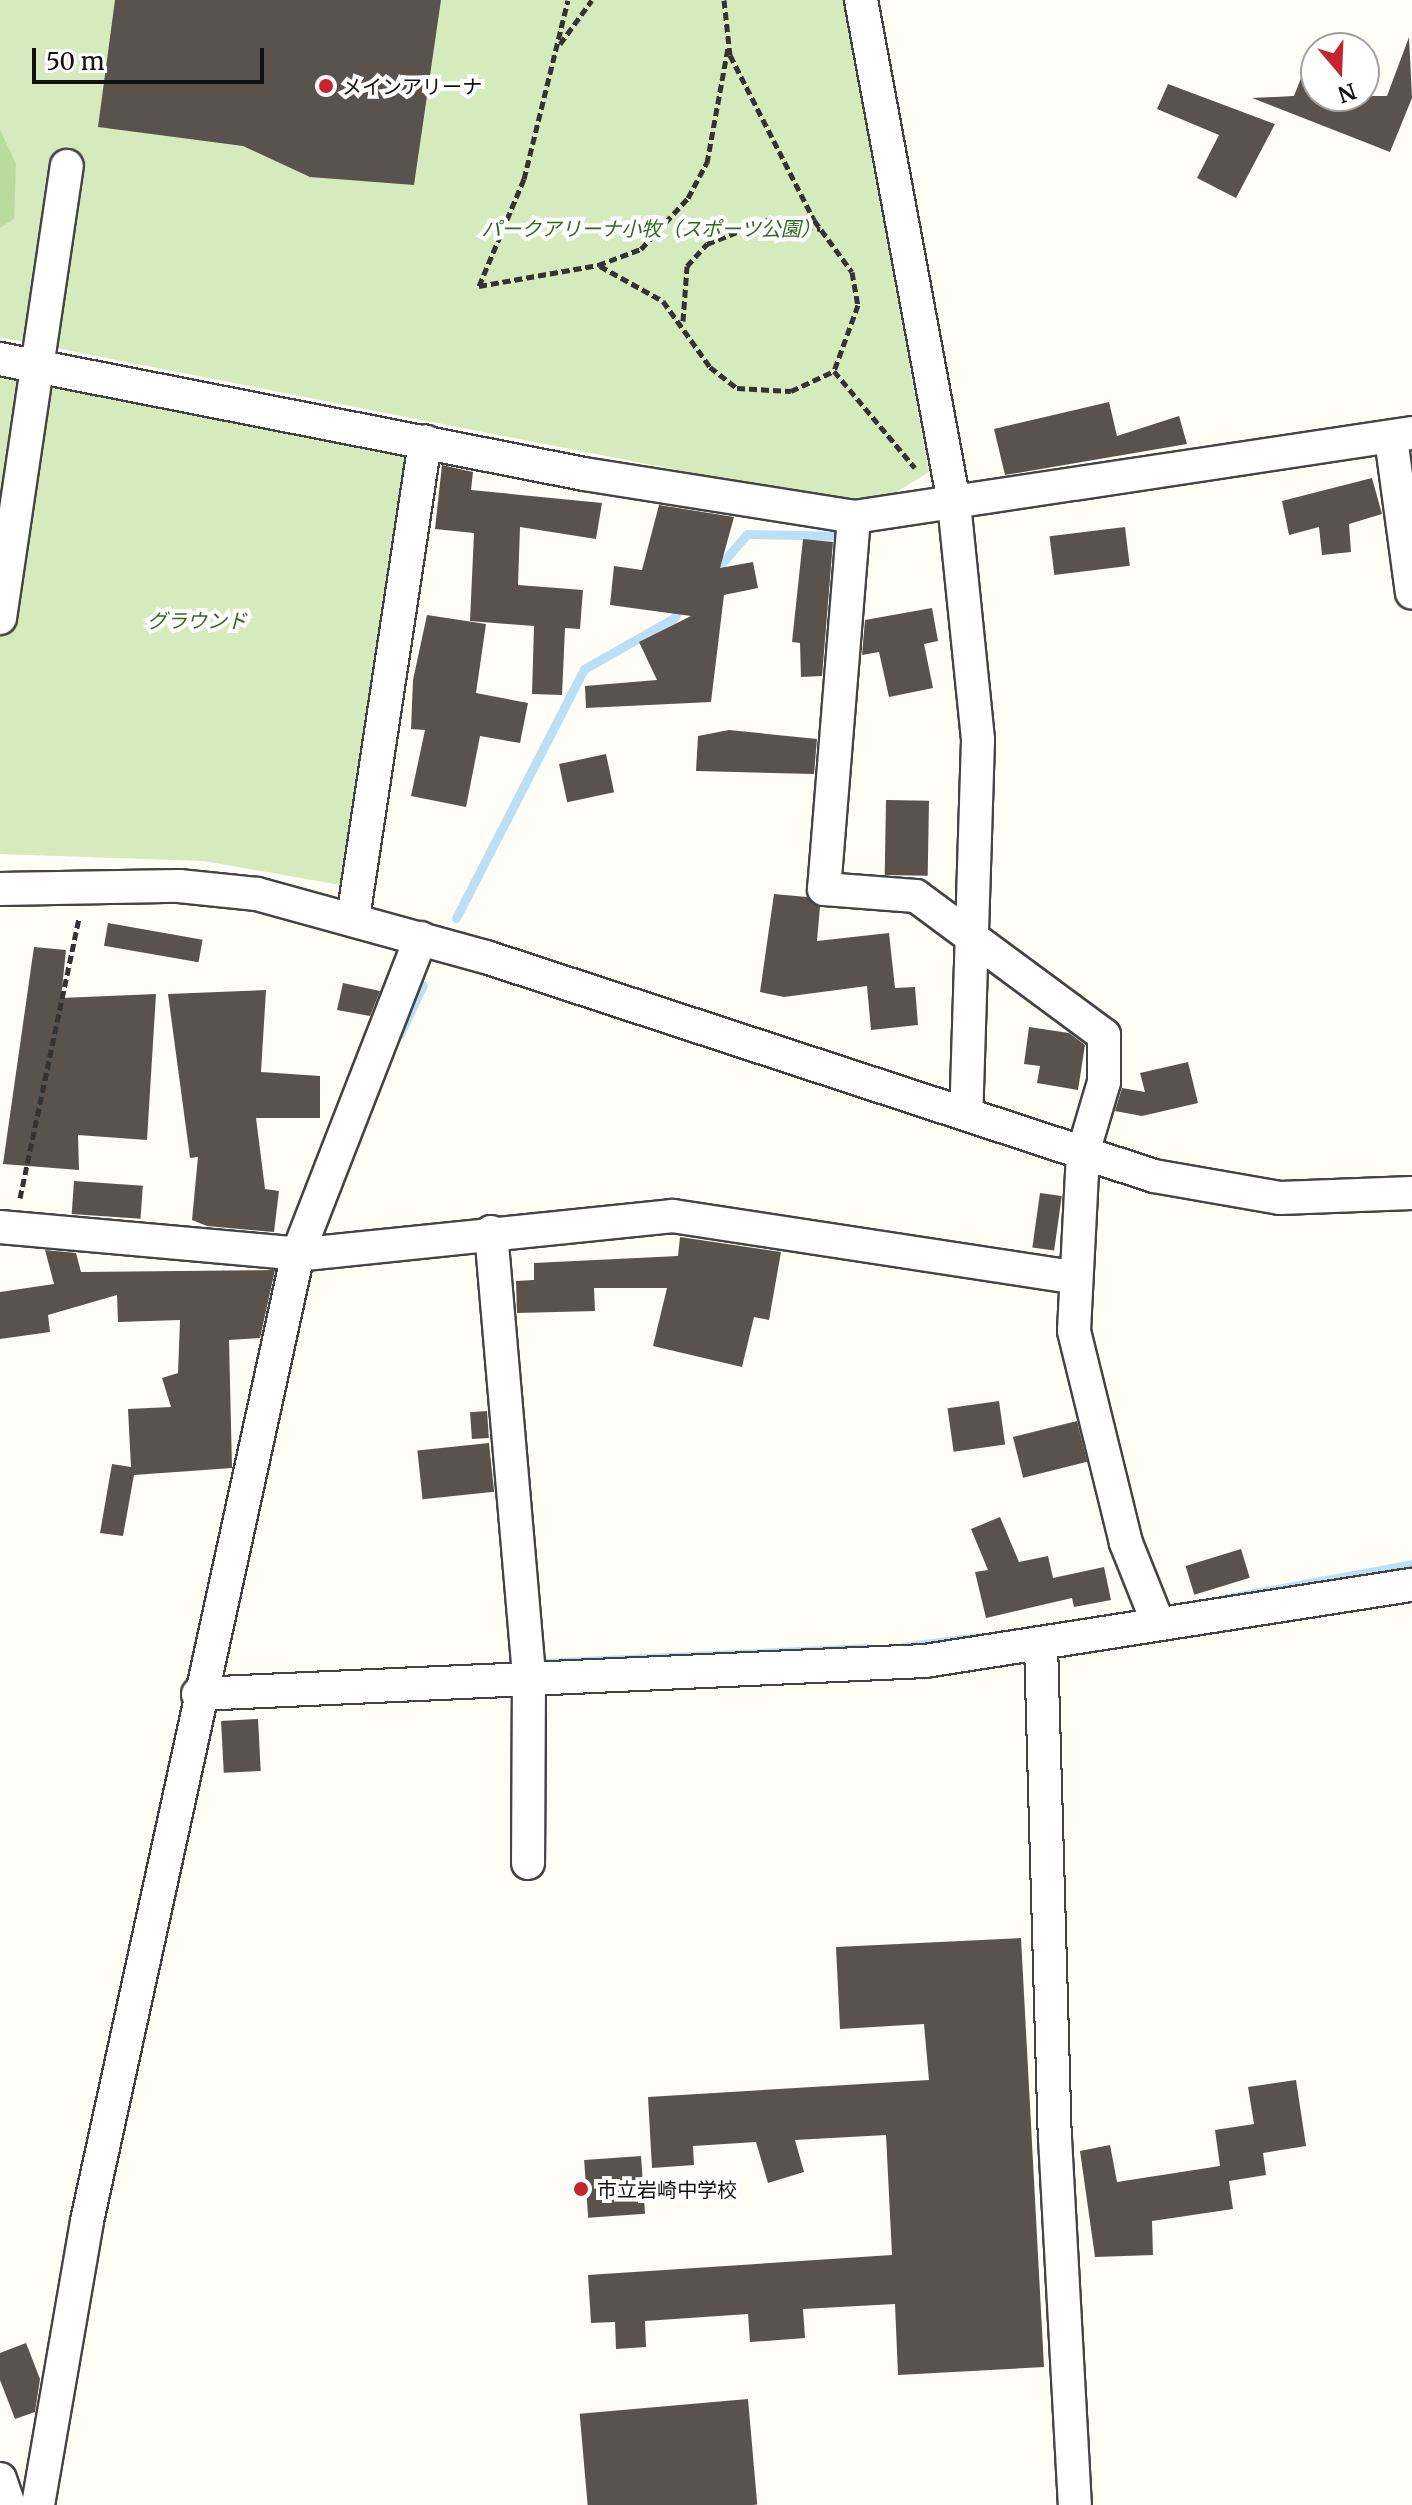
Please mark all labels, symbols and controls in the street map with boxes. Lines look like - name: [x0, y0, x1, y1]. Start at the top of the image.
- scale bar: [36, 32, 268, 82]
- north arrow: [1300, 32, 1380, 112]
- text: 50 m: [46, 46, 105, 77]
- place label: メインアリーナ: [342, 74, 482, 98]
- marker: メインアリーナ: [317, 77, 335, 95]
- text: N: [1334, 77, 1360, 109]
- park label: パークアリーナ小牧（スポーツ公園）: [481, 216, 821, 240]
- park label: グラウンド: [147, 608, 247, 632]
- place label: 市立岩崎中学校: [597, 2177, 737, 2201]
- marker: 市立岩崎中学校: [572, 2180, 590, 2198]

